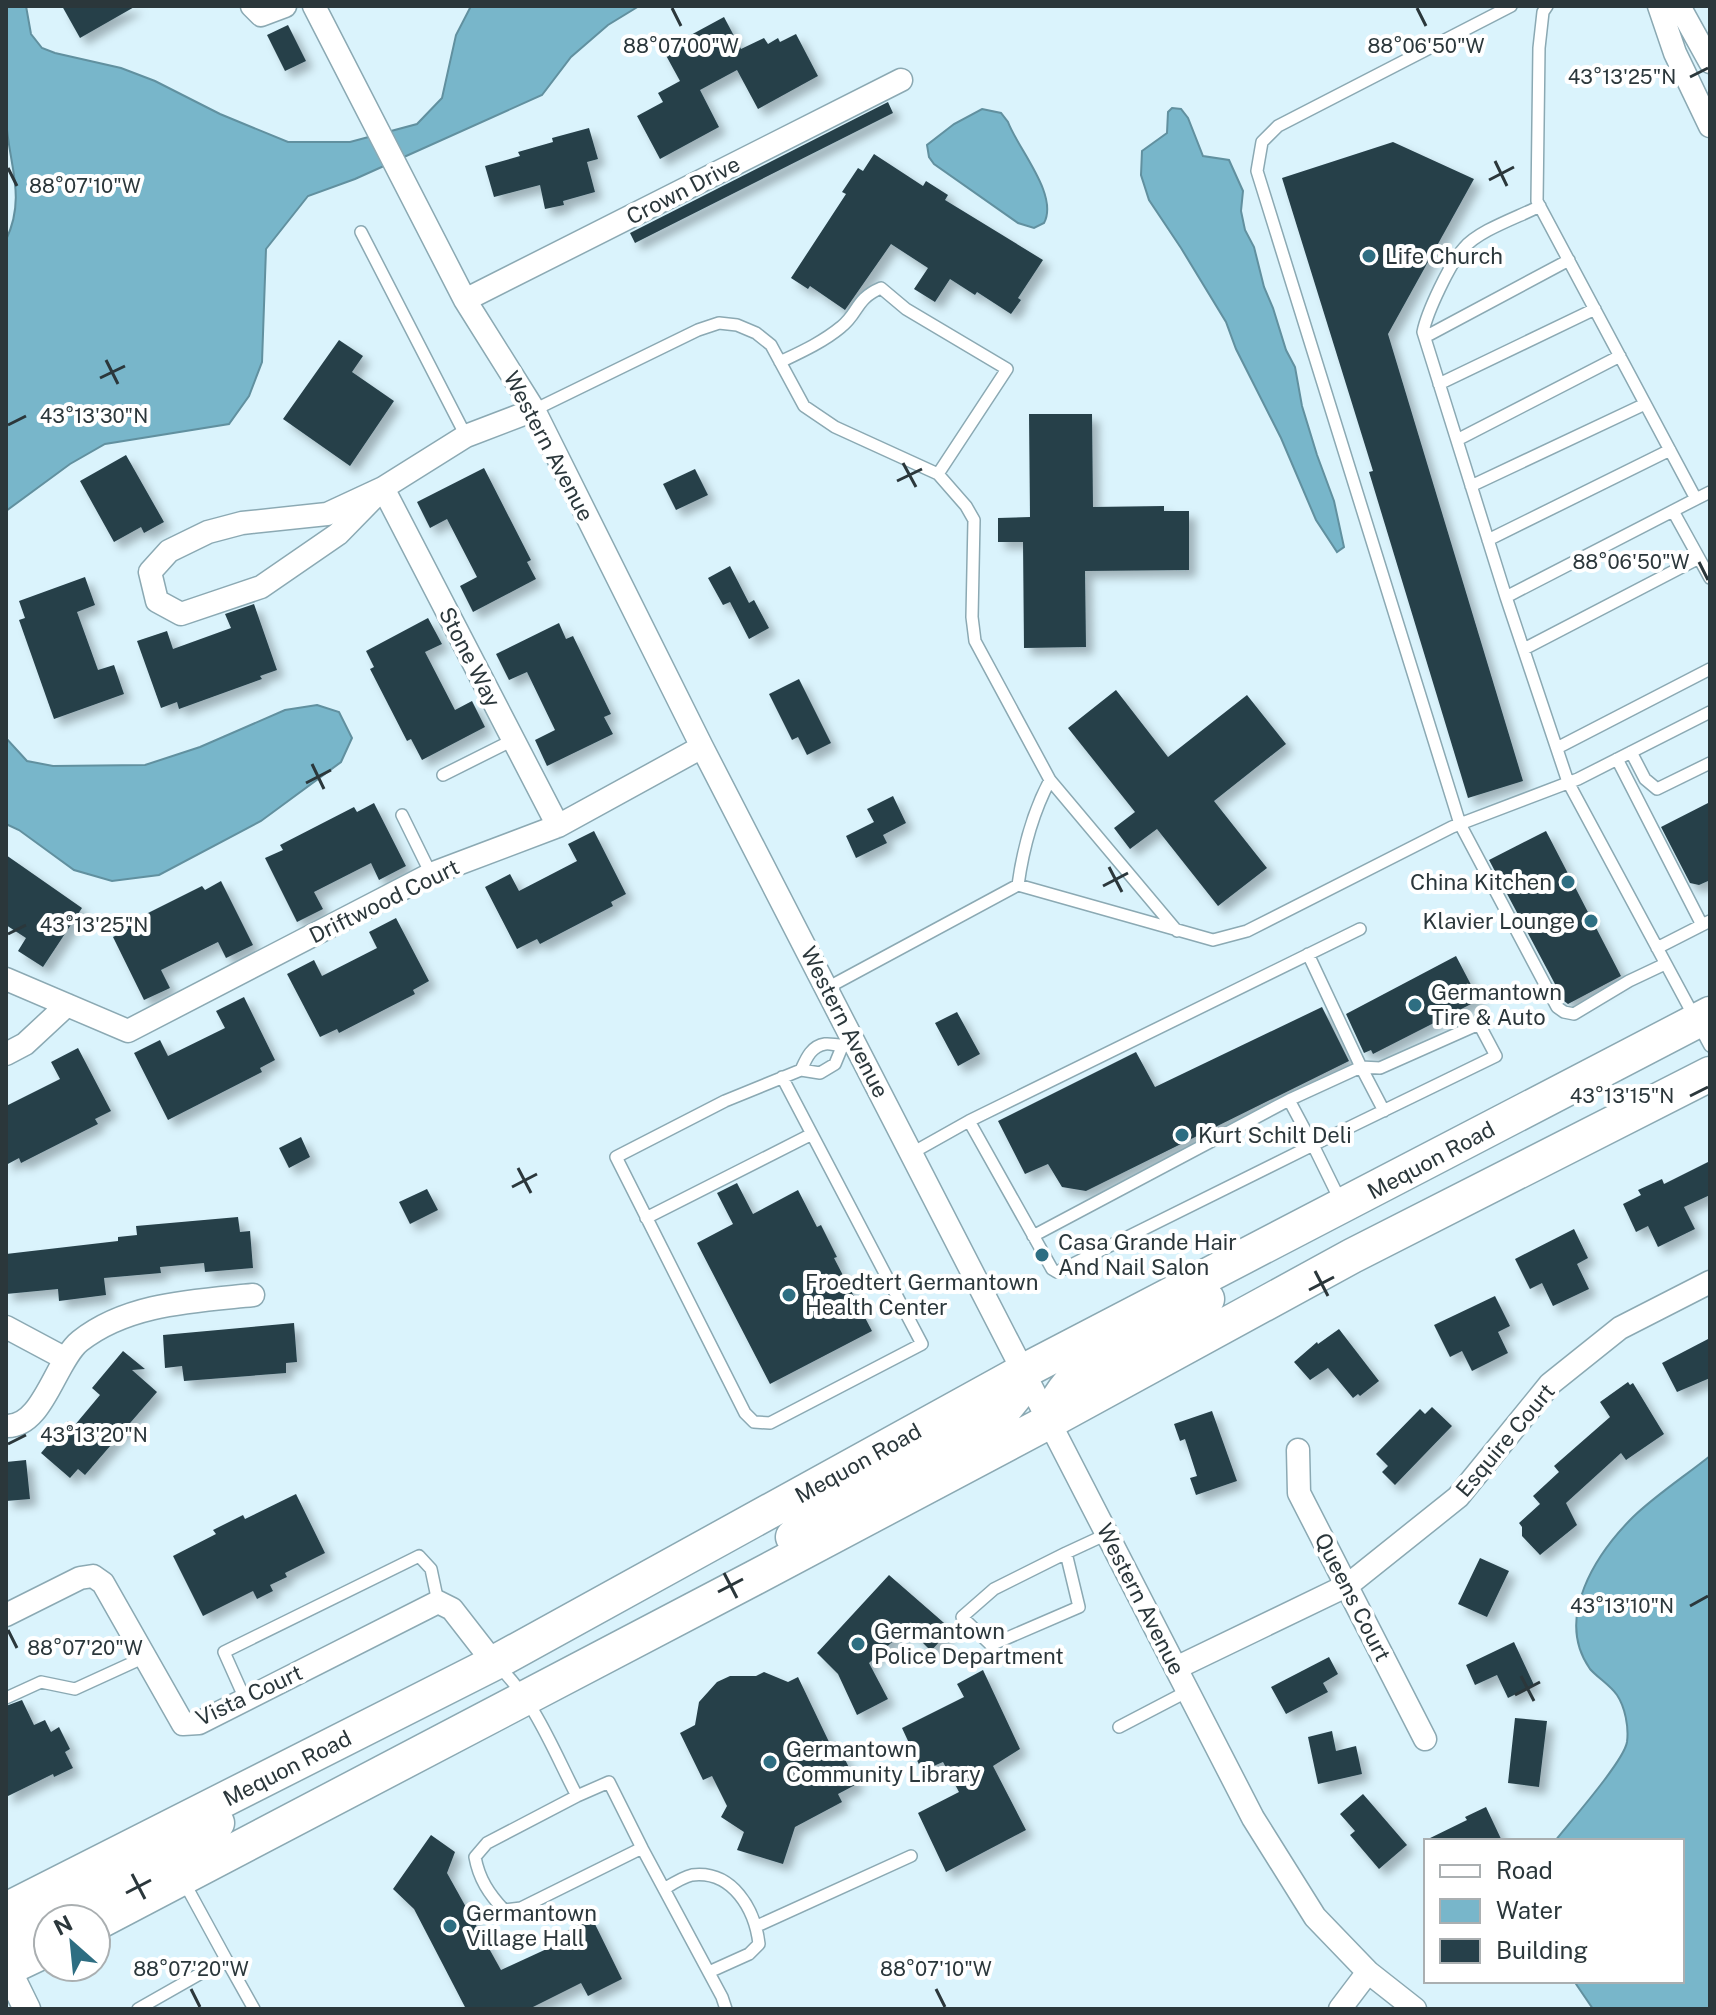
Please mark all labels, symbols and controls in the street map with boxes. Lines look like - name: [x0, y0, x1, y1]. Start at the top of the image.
- text: 88°07'00"W: [623, 34, 739, 58]
- text: 88°06'50"W: [1367, 34, 1485, 58]
- text: 43°13'25"N: [1568, 65, 1676, 89]
- street label: Crown Drive: [622, 150, 744, 230]
- text: 88°07'10"W: [29, 174, 141, 198]
- place label: Life Church: [1385, 243, 1503, 269]
- marker: Life Church: [1360, 247, 1378, 265]
- street label: Western Avenue: [499, 367, 599, 525]
- text: 43°13'30"N: [40, 404, 148, 428]
- text: 88°06'50"W: [1572, 550, 1690, 574]
- street label: Stone Way: [434, 603, 506, 711]
- street label: Driftwood Court: [305, 853, 463, 949]
- place label: China Kitchen: [1410, 869, 1552, 895]
- marker: China Kitchen: [1559, 873, 1577, 891]
- place label: Klavier Lounge: [1423, 908, 1575, 934]
- marker: Klavier Lounge: [1582, 912, 1600, 930]
- text: 43°13'25"N: [40, 913, 148, 937]
- street label: Western Avenue: [796, 942, 894, 1102]
- place label: Germantown Tire & Auto: [1431, 979, 1562, 1030]
- marker: Germantown Tire & Auto: [1406, 996, 1424, 1014]
- text: 43°13'15"N: [1570, 1084, 1674, 1108]
- street label: Mequon Road: [1363, 1116, 1499, 1204]
- place label: Kurt Schilt Deli: [1198, 1122, 1352, 1148]
- marker: Kurt Schilt Deli: [1173, 1126, 1191, 1144]
- place label: Casa Grande Hair And Nail Salon: [1058, 1229, 1237, 1280]
- marker: Casa Grande Hair And Nail Salon: [1033, 1246, 1051, 1264]
- place label: Froedtert Germantown Health Center: [805, 1269, 1038, 1320]
- marker: Froedtert Germantown Health Center: [780, 1286, 798, 1304]
- street label: Esquire Court: [1450, 1378, 1560, 1502]
- street label: Mequon Road: [790, 1418, 926, 1508]
- text: 43°13'20"N: [40, 1423, 148, 1447]
- street label: Western Avenue: [1092, 1519, 1190, 1679]
- street label: Queens Court: [1310, 1529, 1396, 1665]
- text: 43°13'10"N: [1570, 1594, 1674, 1618]
- place label: Germantown Police Department: [874, 1618, 1064, 1669]
- marker: Germantown Police Department: [849, 1635, 867, 1653]
- text: 88°07'20"W: [27, 1636, 143, 1660]
- street label: Vista Court: [192, 1659, 306, 1731]
- street label: Mequon Road: [219, 1725, 355, 1811]
- place label: Germantown Community Library: [786, 1736, 981, 1787]
- marker: Germantown Community Library: [761, 1753, 779, 1771]
- legend: [1424, 1839, 1684, 1983]
- text: Road: [1496, 1856, 1553, 1884]
- text: Water: [1496, 1896, 1563, 1924]
- place label: Germantown Village Hall: [466, 1900, 597, 1951]
- north arrow: [32, 1903, 112, 1983]
- text: N: [49, 1910, 76, 1941]
- marker: Germantown Village Hall: [441, 1917, 459, 1935]
- text: Building: [1496, 1936, 1588, 1964]
- text: 88°07'20"W: [133, 1957, 249, 1981]
- text: 88°07'10"W: [880, 1957, 992, 1981]

